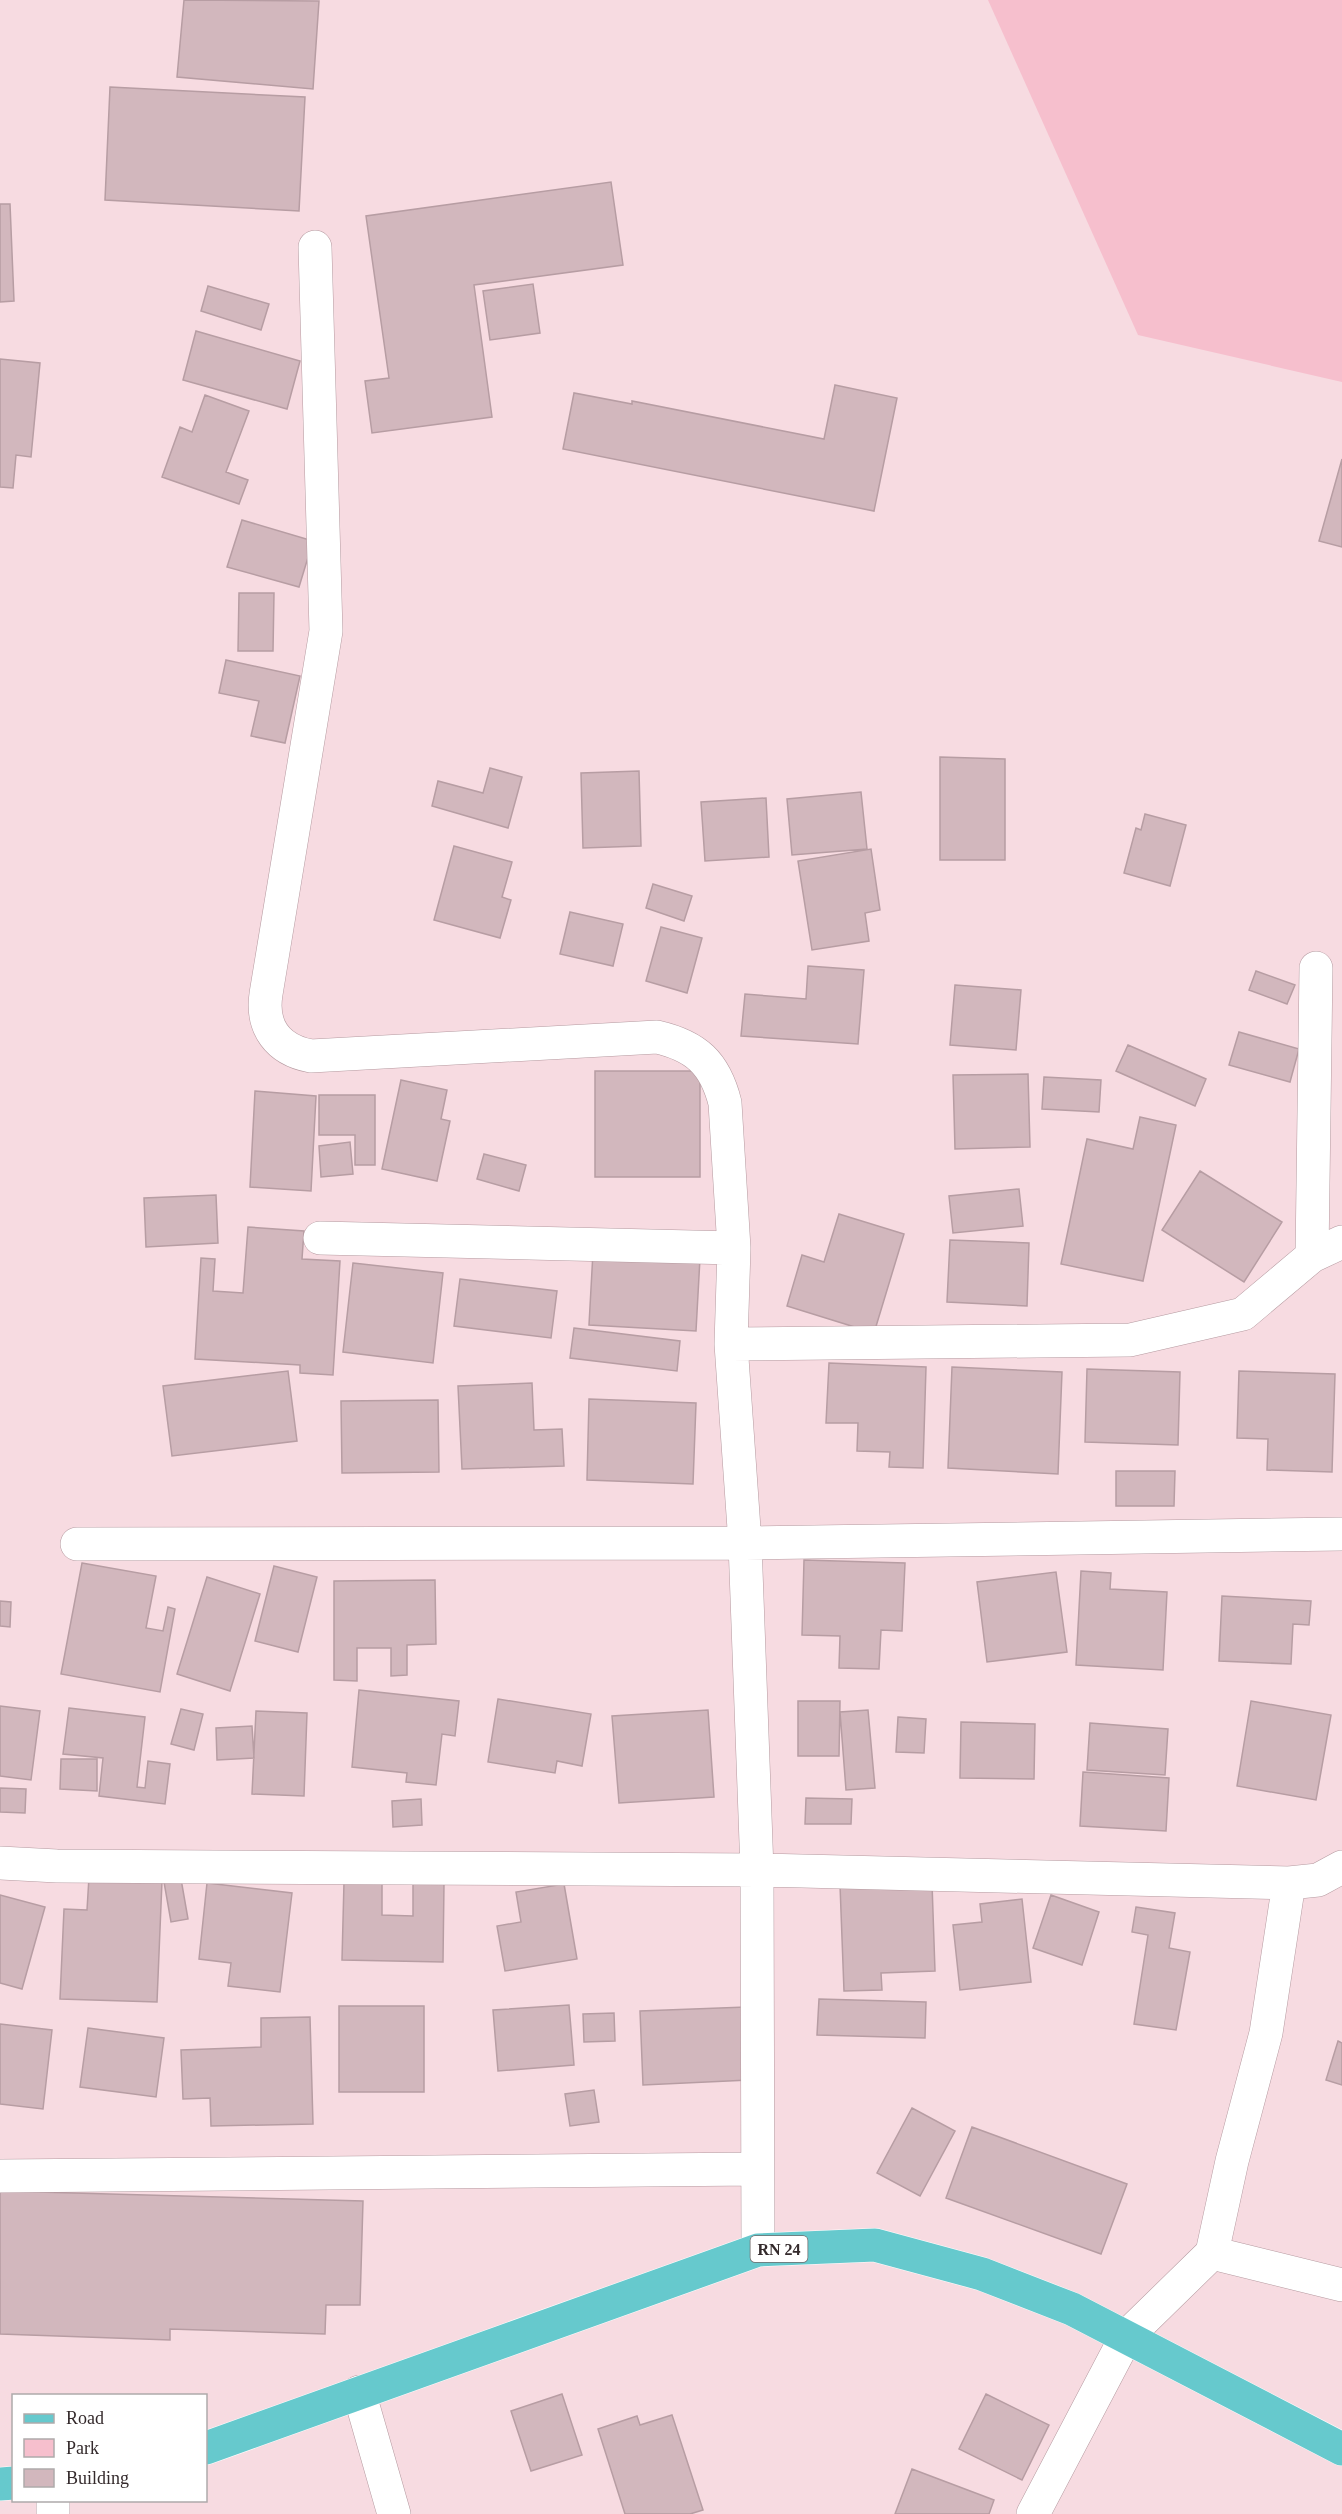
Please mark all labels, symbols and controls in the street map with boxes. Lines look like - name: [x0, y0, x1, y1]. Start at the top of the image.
- road number: RN 24: [750, 2236, 808, 2262]
- legend: [12, 2394, 207, 2502]
- text: Road: [66, 2408, 104, 2428]
- text: Park: [66, 2438, 99, 2458]
- text: Building: [66, 2468, 129, 2488]

